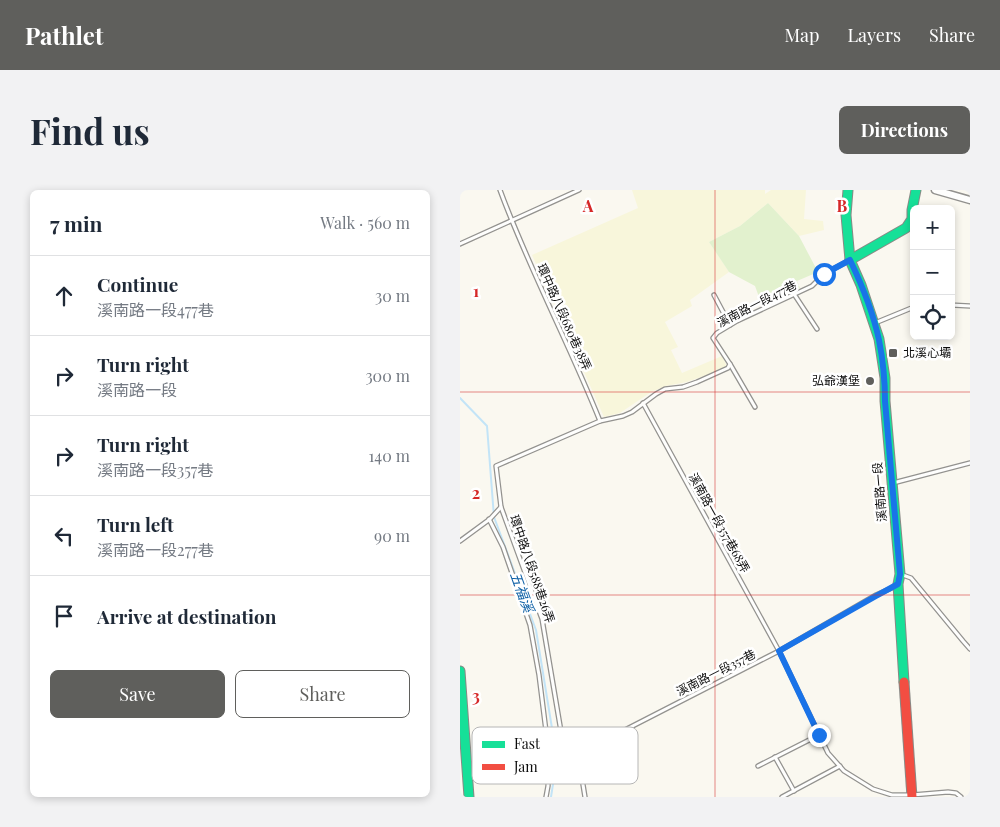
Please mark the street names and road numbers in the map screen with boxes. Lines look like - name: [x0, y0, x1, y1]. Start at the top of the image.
- street label: 環中路八段680巷38弄: [534, 261, 596, 373]
- street label: 溪南路一段477巷: [714, 276, 799, 330]
- street label: 溪南路一段: [868, 461, 890, 523]
- street label: 溪南路一段357巷68弄: [686, 470, 754, 575]
- street label: 環中路八段588巷26弄: [507, 512, 559, 625]
- street label: 溪南路一段357巷: [673, 645, 758, 699]

